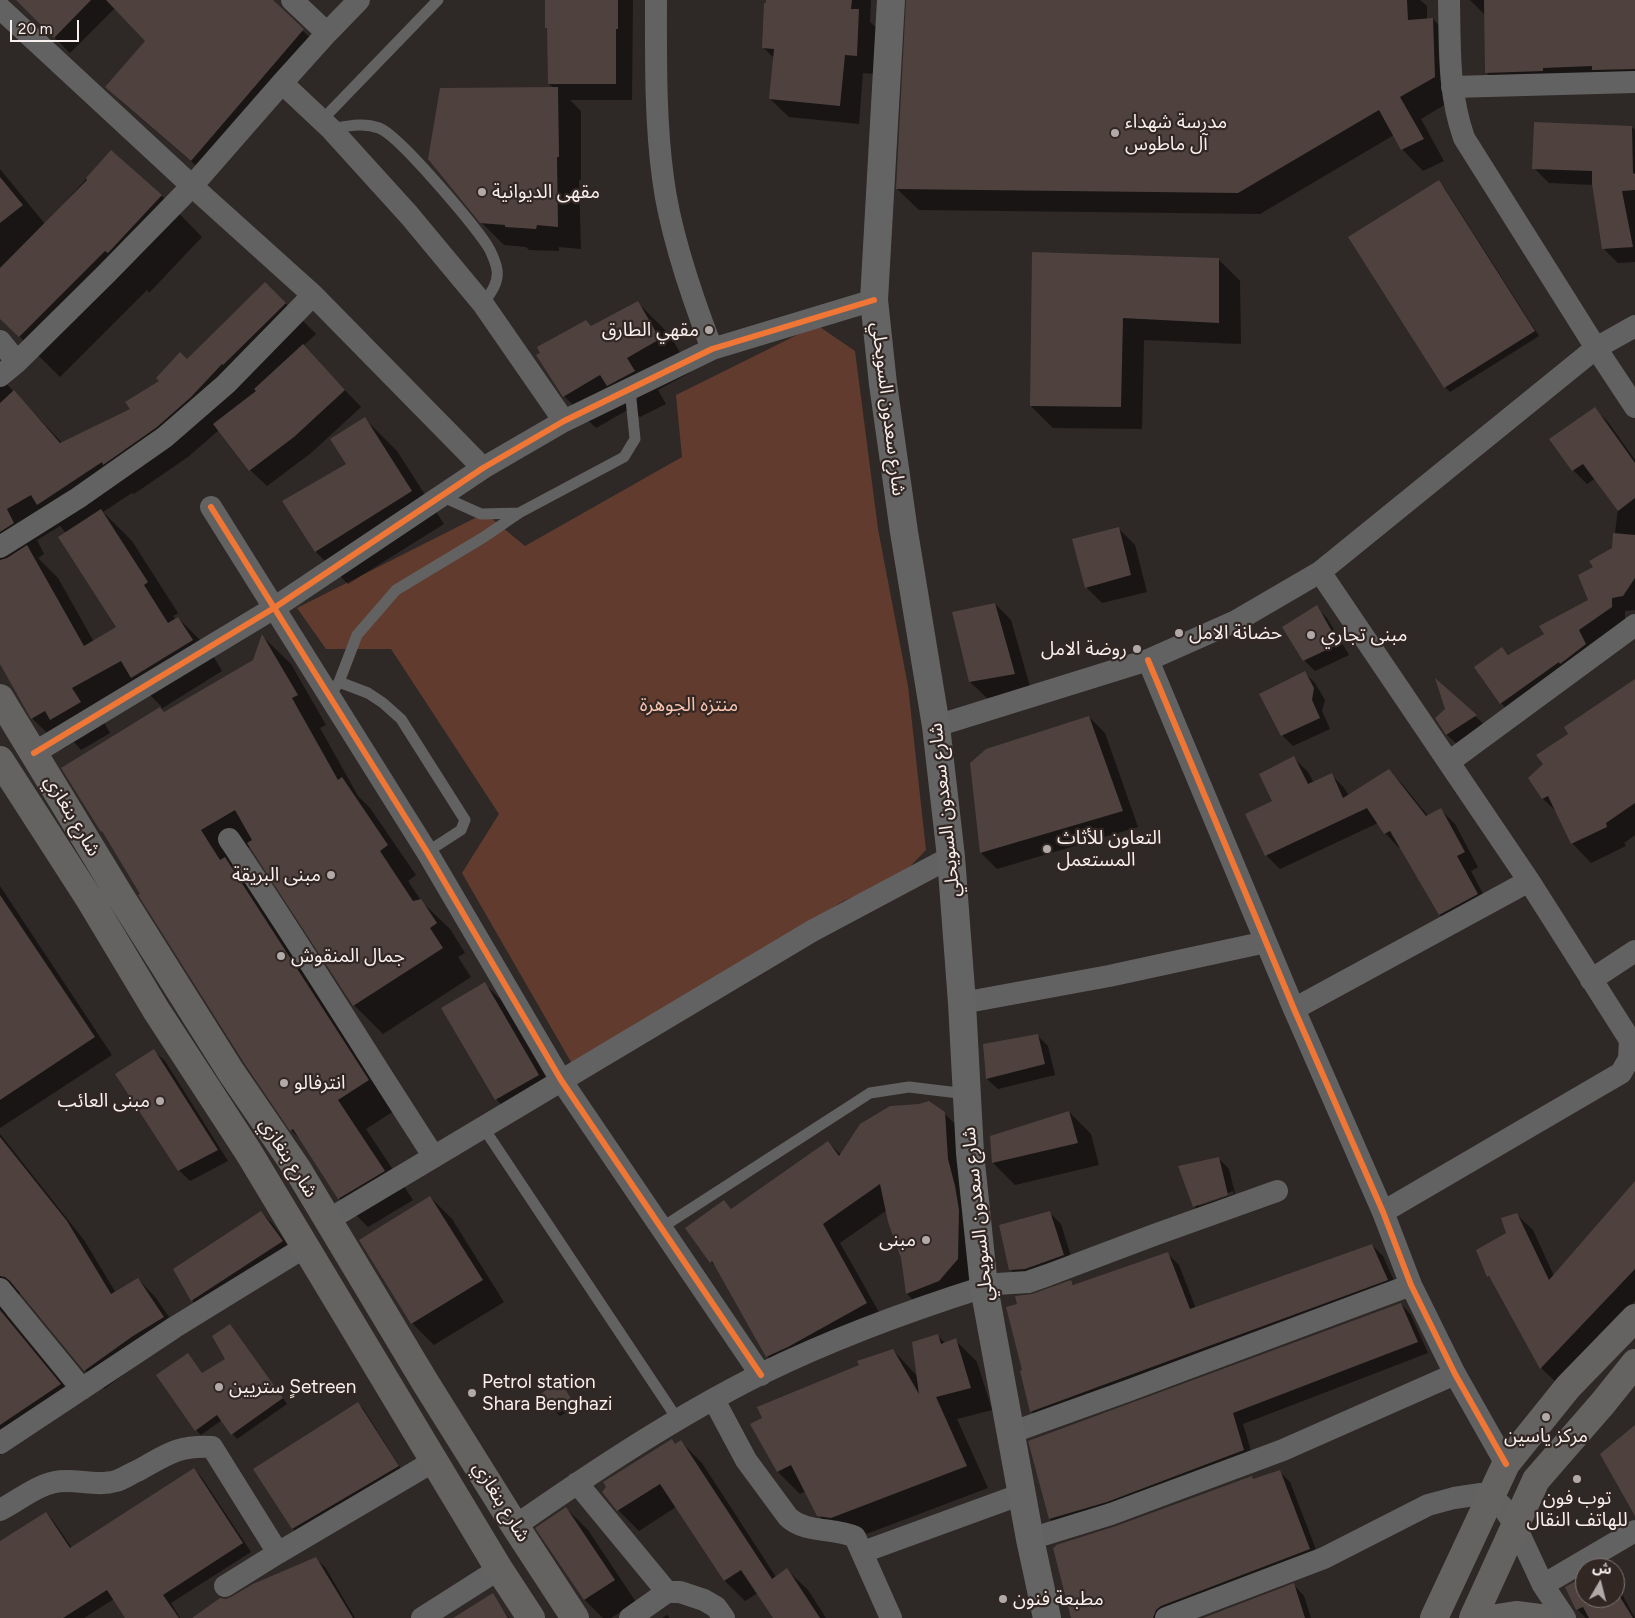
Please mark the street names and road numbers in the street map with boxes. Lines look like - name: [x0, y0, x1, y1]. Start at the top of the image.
- street label: شارع سعدون السويحلي: [866, 321, 910, 497]
- street label: شارع سعدون السويحلي: [925, 722, 965, 898]
- street label: شارع بنغازي: [39, 771, 105, 861]
- street label: شارع بنغازي: [254, 1114, 322, 1202]
- street label: شارع سعدون السويحلي: [958, 1126, 998, 1302]
- street label: شارع بنغازي: [467, 1458, 535, 1546]

